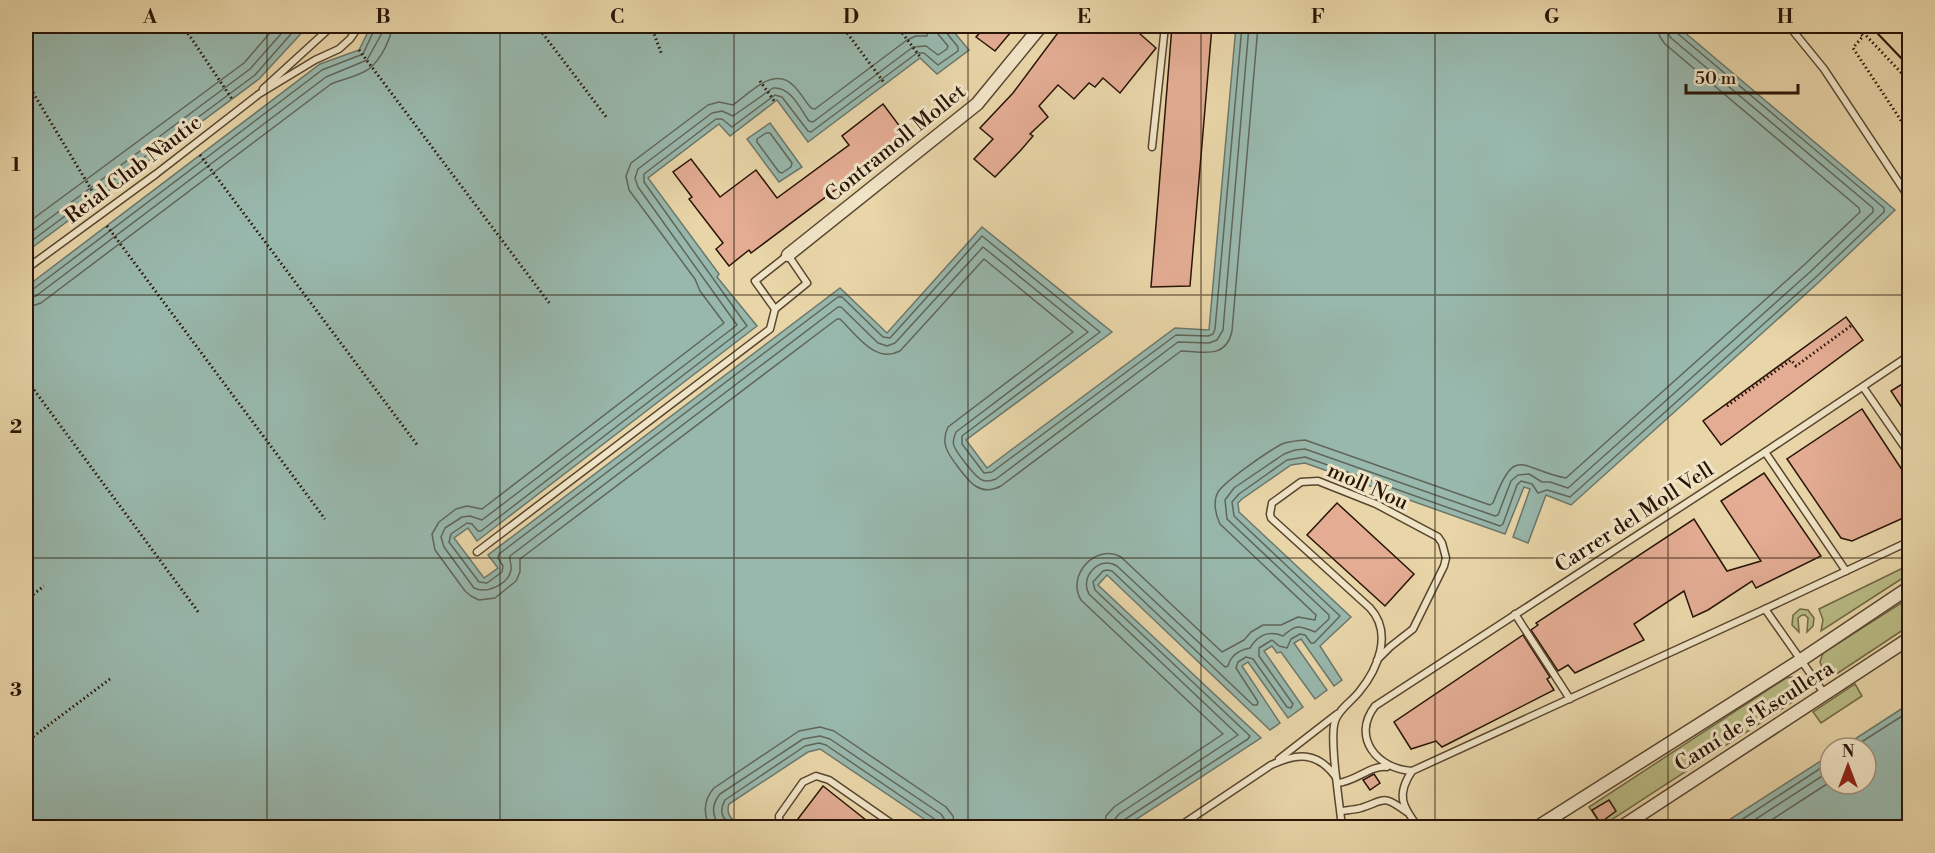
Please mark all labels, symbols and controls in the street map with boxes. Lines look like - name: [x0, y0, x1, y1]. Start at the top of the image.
- text: A: [142, 5, 158, 30]
- text: B: [375, 5, 391, 30]
- text: C: [610, 5, 624, 30]
- text: D: [843, 5, 859, 30]
- text: E: [1077, 5, 1091, 30]
- text: F: [1311, 5, 1325, 30]
- text: G: [1544, 5, 1560, 30]
- text: H: [1777, 5, 1794, 30]
- scale bar: [1686, 57, 1798, 95]
- text: 50 m: [1695, 67, 1737, 90]
- street label: Contramoll Mollet: [820, 79, 972, 209]
- street label: Reial Club Nàutic: [60, 110, 207, 230]
- text: 1: [11, 153, 21, 178]
- text: 2: [10, 415, 22, 440]
- street label: Carrer del Moll Vell: [1550, 457, 1719, 579]
- street label: moll Nou: [1323, 458, 1412, 516]
- street label: Camí de s'Escullera: [1670, 656, 1839, 778]
- text: 3: [10, 678, 22, 703]
- north arrow: [1818, 736, 1878, 796]
- text: N: [1842, 742, 1855, 762]

